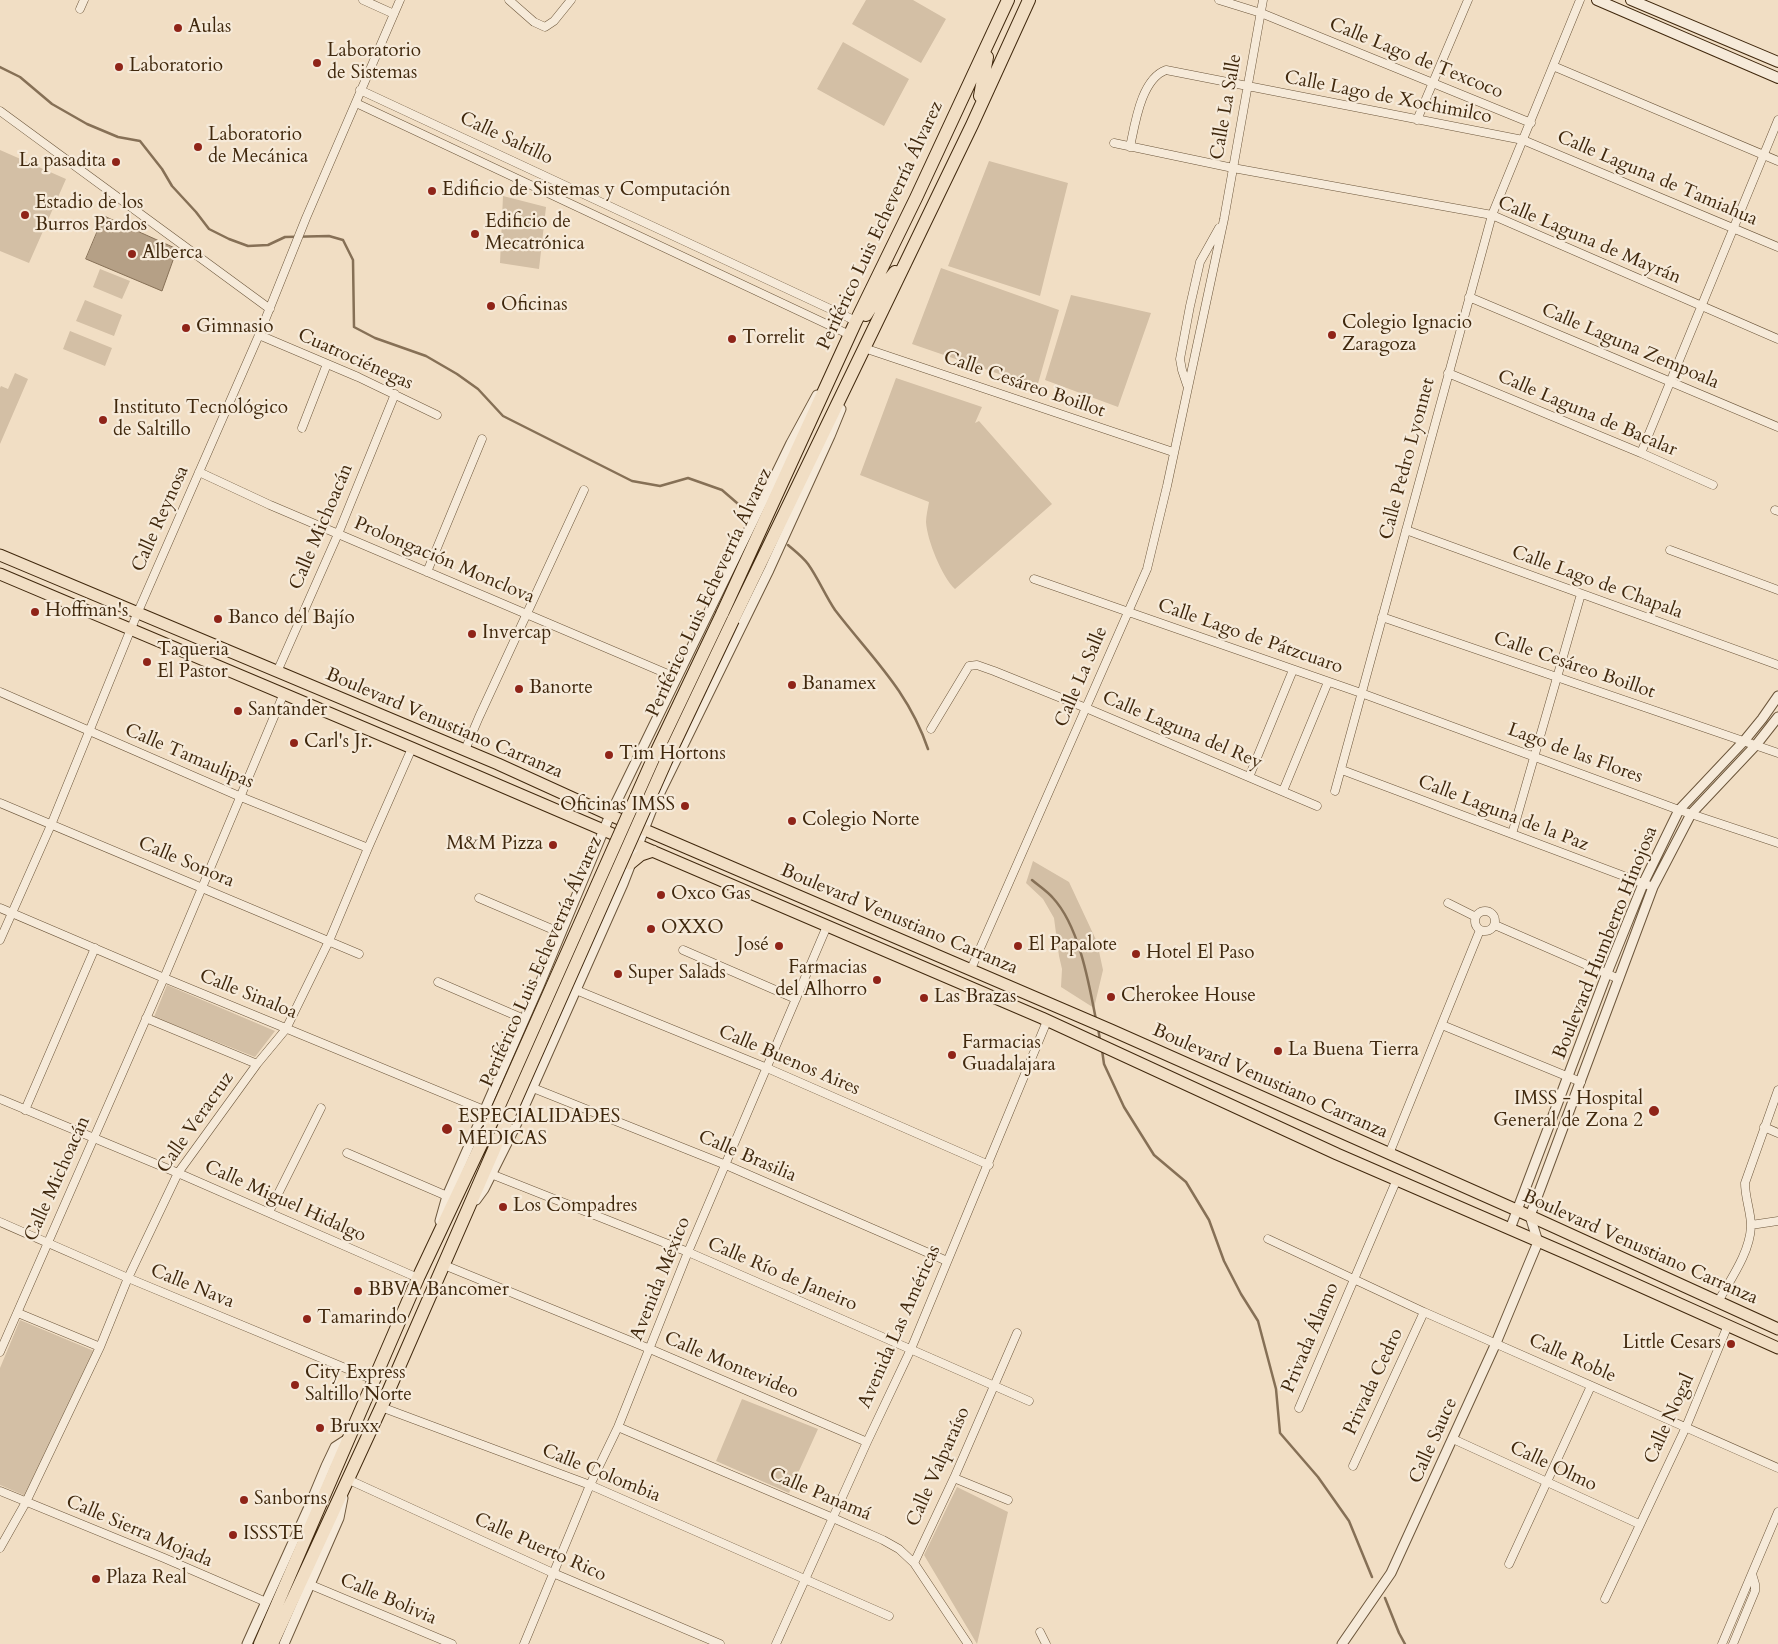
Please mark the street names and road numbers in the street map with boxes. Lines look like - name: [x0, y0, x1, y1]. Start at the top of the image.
- street label: Calle Lago de Texcoco: [1326, 14, 1506, 104]
- street label: Calle La Salle: [1206, 52, 1248, 162]
- street label: Calle Lago de Xochimilco: [1282, 67, 1494, 129]
- street label: Periférico Luis Echeverría Álvarez: [813, 98, 949, 354]
- street label: Calle Saltillo: [456, 108, 556, 170]
- street label: Calle Laguna de Tamiahua: [1553, 126, 1761, 232]
- street label: Calle Laguna de Mayrán: [1494, 192, 1684, 290]
- street label: Calle Laguna Zempoala: [1538, 299, 1722, 395]
- street label: Cuatrociénegas: [294, 324, 416, 396]
- street label: Calle Cesáreo Boillot: [940, 347, 1108, 423]
- street label: Calle Laguna de Bacalar: [1494, 366, 1680, 462]
- street label: Calle Pedro Lyonnet: [1375, 376, 1441, 542]
- street label: Calle Michoacán: [285, 461, 359, 593]
- street label: Calle Reynosa: [127, 462, 195, 576]
- street label: Periférico Luis Echeverría Álvarez: [642, 465, 778, 721]
- street label: Prolongación Monclova: [350, 513, 538, 609]
- street label: Calle Lago de Chapala: [1508, 541, 1686, 625]
- street label: Calle Lago de Pátzcuaro: [1155, 595, 1345, 679]
- street label: Calle La Salle: [1051, 623, 1113, 731]
- street label: Calle Cesáreo Boillot: [1490, 628, 1658, 704]
- street label: Boulevard Venustiano Carranza: [322, 664, 566, 784]
- street label: Calle Laguna del Rey: [1099, 687, 1265, 775]
- street label: Lago de las Flores: [1504, 719, 1646, 789]
- street label: Calle Tamaulipas: [121, 720, 257, 794]
- street label: Calle Laguna de la Paz: [1414, 771, 1592, 857]
- street label: Boulevard Humberto Hinojosa: [1549, 823, 1663, 1063]
- street label: Calle Sonora: [135, 833, 237, 893]
- street label: Periférico Luis Echeverría Álvarez: [476, 833, 608, 1091]
- street label: Boulevard Venustiano Carranza: [777, 860, 1021, 980]
- street label: Calle Sinaloa: [196, 965, 300, 1025]
- street label: Boulevard Venustiano Carranza: [1149, 1020, 1391, 1144]
- street label: Calle Buenos Aires: [715, 1021, 863, 1101]
- street label: Calle Veracruz: [153, 1068, 239, 1178]
- street label: Calle Michoacán: [20, 1113, 96, 1245]
- street label: Calle Brasilia: [695, 1126, 799, 1188]
- street label: Calle Miguel Hidalgo: [201, 1156, 369, 1248]
- street label: Boulevard Venustiano Carranza: [1519, 1186, 1761, 1310]
- street label: Avenida México: [626, 1214, 696, 1344]
- street label: Calle Río de Janeiro: [704, 1233, 860, 1317]
- street label: Avenida Las Américas: [854, 1242, 946, 1412]
- street label: Calle Nava: [147, 1260, 237, 1314]
- street label: Privada Álamo: [1278, 1279, 1344, 1397]
- street label: Privada Cedro: [1339, 1325, 1409, 1439]
- street label: Calle Montevideo: [660, 1327, 802, 1405]
- street label: Calle Roble: [1525, 1330, 1619, 1388]
- street label: Calle Nogal: [1640, 1370, 1700, 1468]
- street label: Calle Sauce: [1405, 1395, 1463, 1487]
- street label: Calle Valparaíso: [902, 1404, 976, 1530]
- street label: Calle Olmo: [1506, 1437, 1600, 1497]
- street label: Calle Colombia: [538, 1440, 664, 1508]
- street label: Calle Panamá: [765, 1463, 875, 1527]
- street label: Calle Sierra Mojada: [62, 1491, 216, 1573]
- street label: Calle Puerto Rico: [470, 1509, 610, 1587]
- street label: Calle Bolivia: [336, 1569, 440, 1631]

